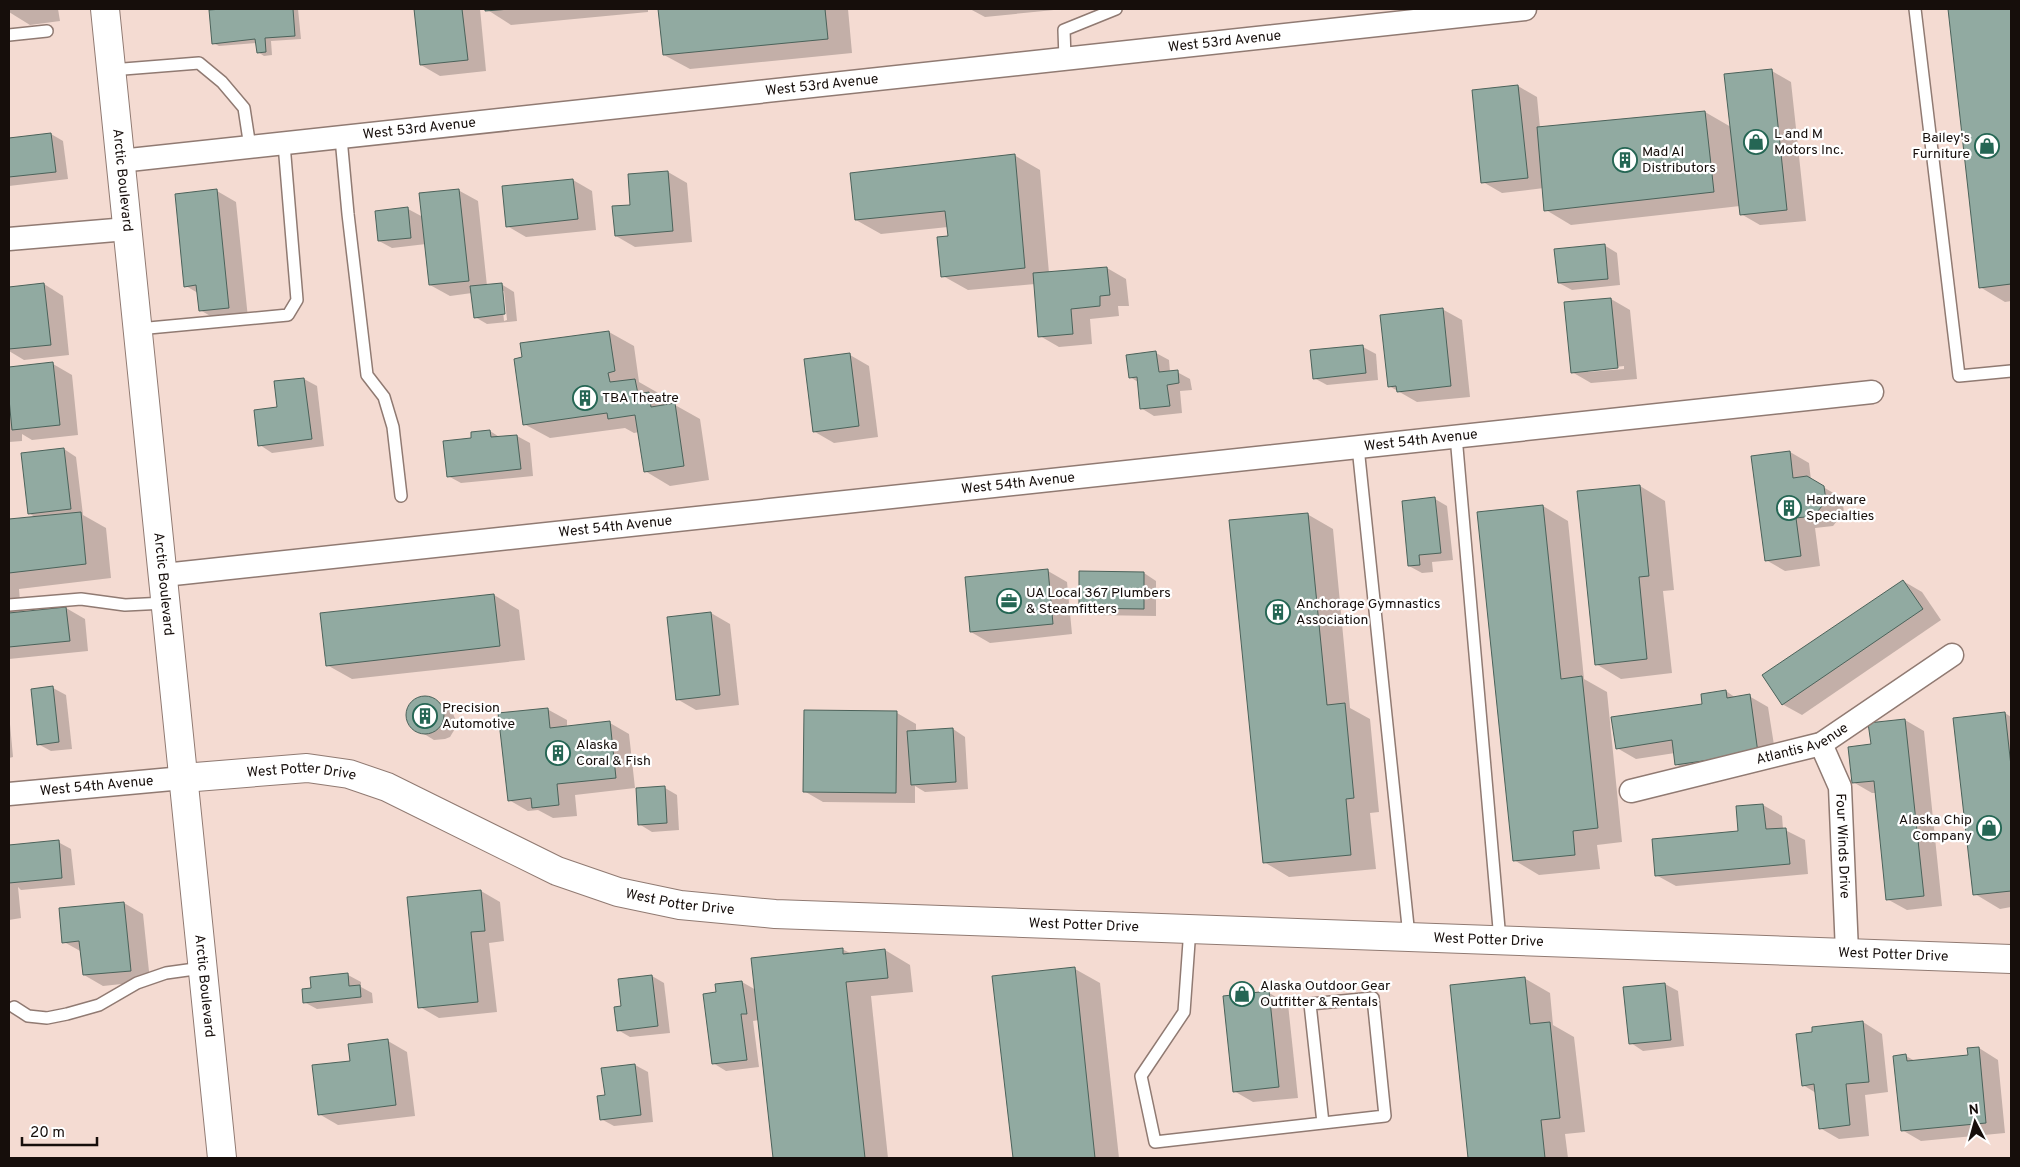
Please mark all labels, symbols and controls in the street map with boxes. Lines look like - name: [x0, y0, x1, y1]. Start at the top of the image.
- street label: West 53rd Avenue: [1167, 27, 1282, 56]
- street label: West 53rd Avenue: [764, 71, 879, 100]
- street label: West 53rd Avenue: [362, 114, 477, 143]
- place label: L and M Motors Inc.: [1774, 126, 1843, 159]
- street label: Arctic Boulevard: [109, 128, 136, 233]
- shop icon: L and M Motors Inc.: [1743, 129, 1769, 155]
- place label: Bailey's Furniture: [1912, 130, 1970, 163]
- shop icon: Bailey's Furniture: [1974, 133, 2000, 159]
- place label: Mad Al Distributors: [1642, 144, 1716, 177]
- building icon: Mad Al Distributors: [1612, 147, 1638, 173]
- building icon: TBA Theatre: [572, 385, 598, 411]
- place label: TBA Theatre: [602, 390, 679, 407]
- street label: West 54th Avenue: [1363, 426, 1478, 455]
- street label: West 54th Avenue: [960, 469, 1076, 498]
- place label: Hardware Specialties: [1806, 492, 1874, 525]
- building icon: Hardware Specialties: [1776, 495, 1802, 521]
- street label: West 54th Avenue: [558, 512, 673, 541]
- street label: Arctic Boulevard: [150, 532, 177, 636]
- place label: UA Local 367 Plumbers & Steamfitters: [1026, 585, 1171, 618]
- office icon: UA Local 367 Plumbers & Steamfitters: [996, 588, 1022, 614]
- place label: Anchorage Gymnastics Association: [1296, 596, 1440, 629]
- building icon: Anchorage Gymnastics Association: [1265, 599, 1291, 625]
- place label: Precision Automotive: [442, 700, 515, 733]
- building icon: Precision Automotive: [412, 703, 438, 729]
- street label: Atlantis Avenue: [1754, 719, 1852, 768]
- place label: Alaska Coral & Fish: [576, 737, 651, 770]
- building icon: Alaska Coral & Fish: [545, 740, 571, 766]
- street label: West Potter Drive: [246, 760, 359, 784]
- street label: West 54th Avenue: [39, 772, 154, 800]
- street label: Four Winds Drive: [1832, 793, 1853, 899]
- place label: Alaska Chip Company: [1899, 812, 1972, 845]
- shop icon: Alaska Chip Company: [1976, 815, 2002, 841]
- street label: West Potter Drive: [624, 885, 735, 919]
- street label: West Potter Drive: [1028, 915, 1139, 936]
- street label: West Potter Drive: [1433, 929, 1544, 950]
- street label: Arctic Boulevard: [191, 933, 218, 1038]
- street label: West Potter Drive: [1838, 944, 1949, 965]
- place label: Alaska Outdoor Gear Outfitter & Rentals: [1260, 978, 1391, 1011]
- shop icon: Alaska Outdoor Gear Outfitter & Rentals: [1229, 981, 1255, 1007]
- north arrow: [1950, 1097, 2000, 1147]
- text: N: [1968, 1102, 1980, 1120]
- scale bar: [22, 1114, 98, 1146]
- text: 20 m: [30, 1124, 65, 1143]

